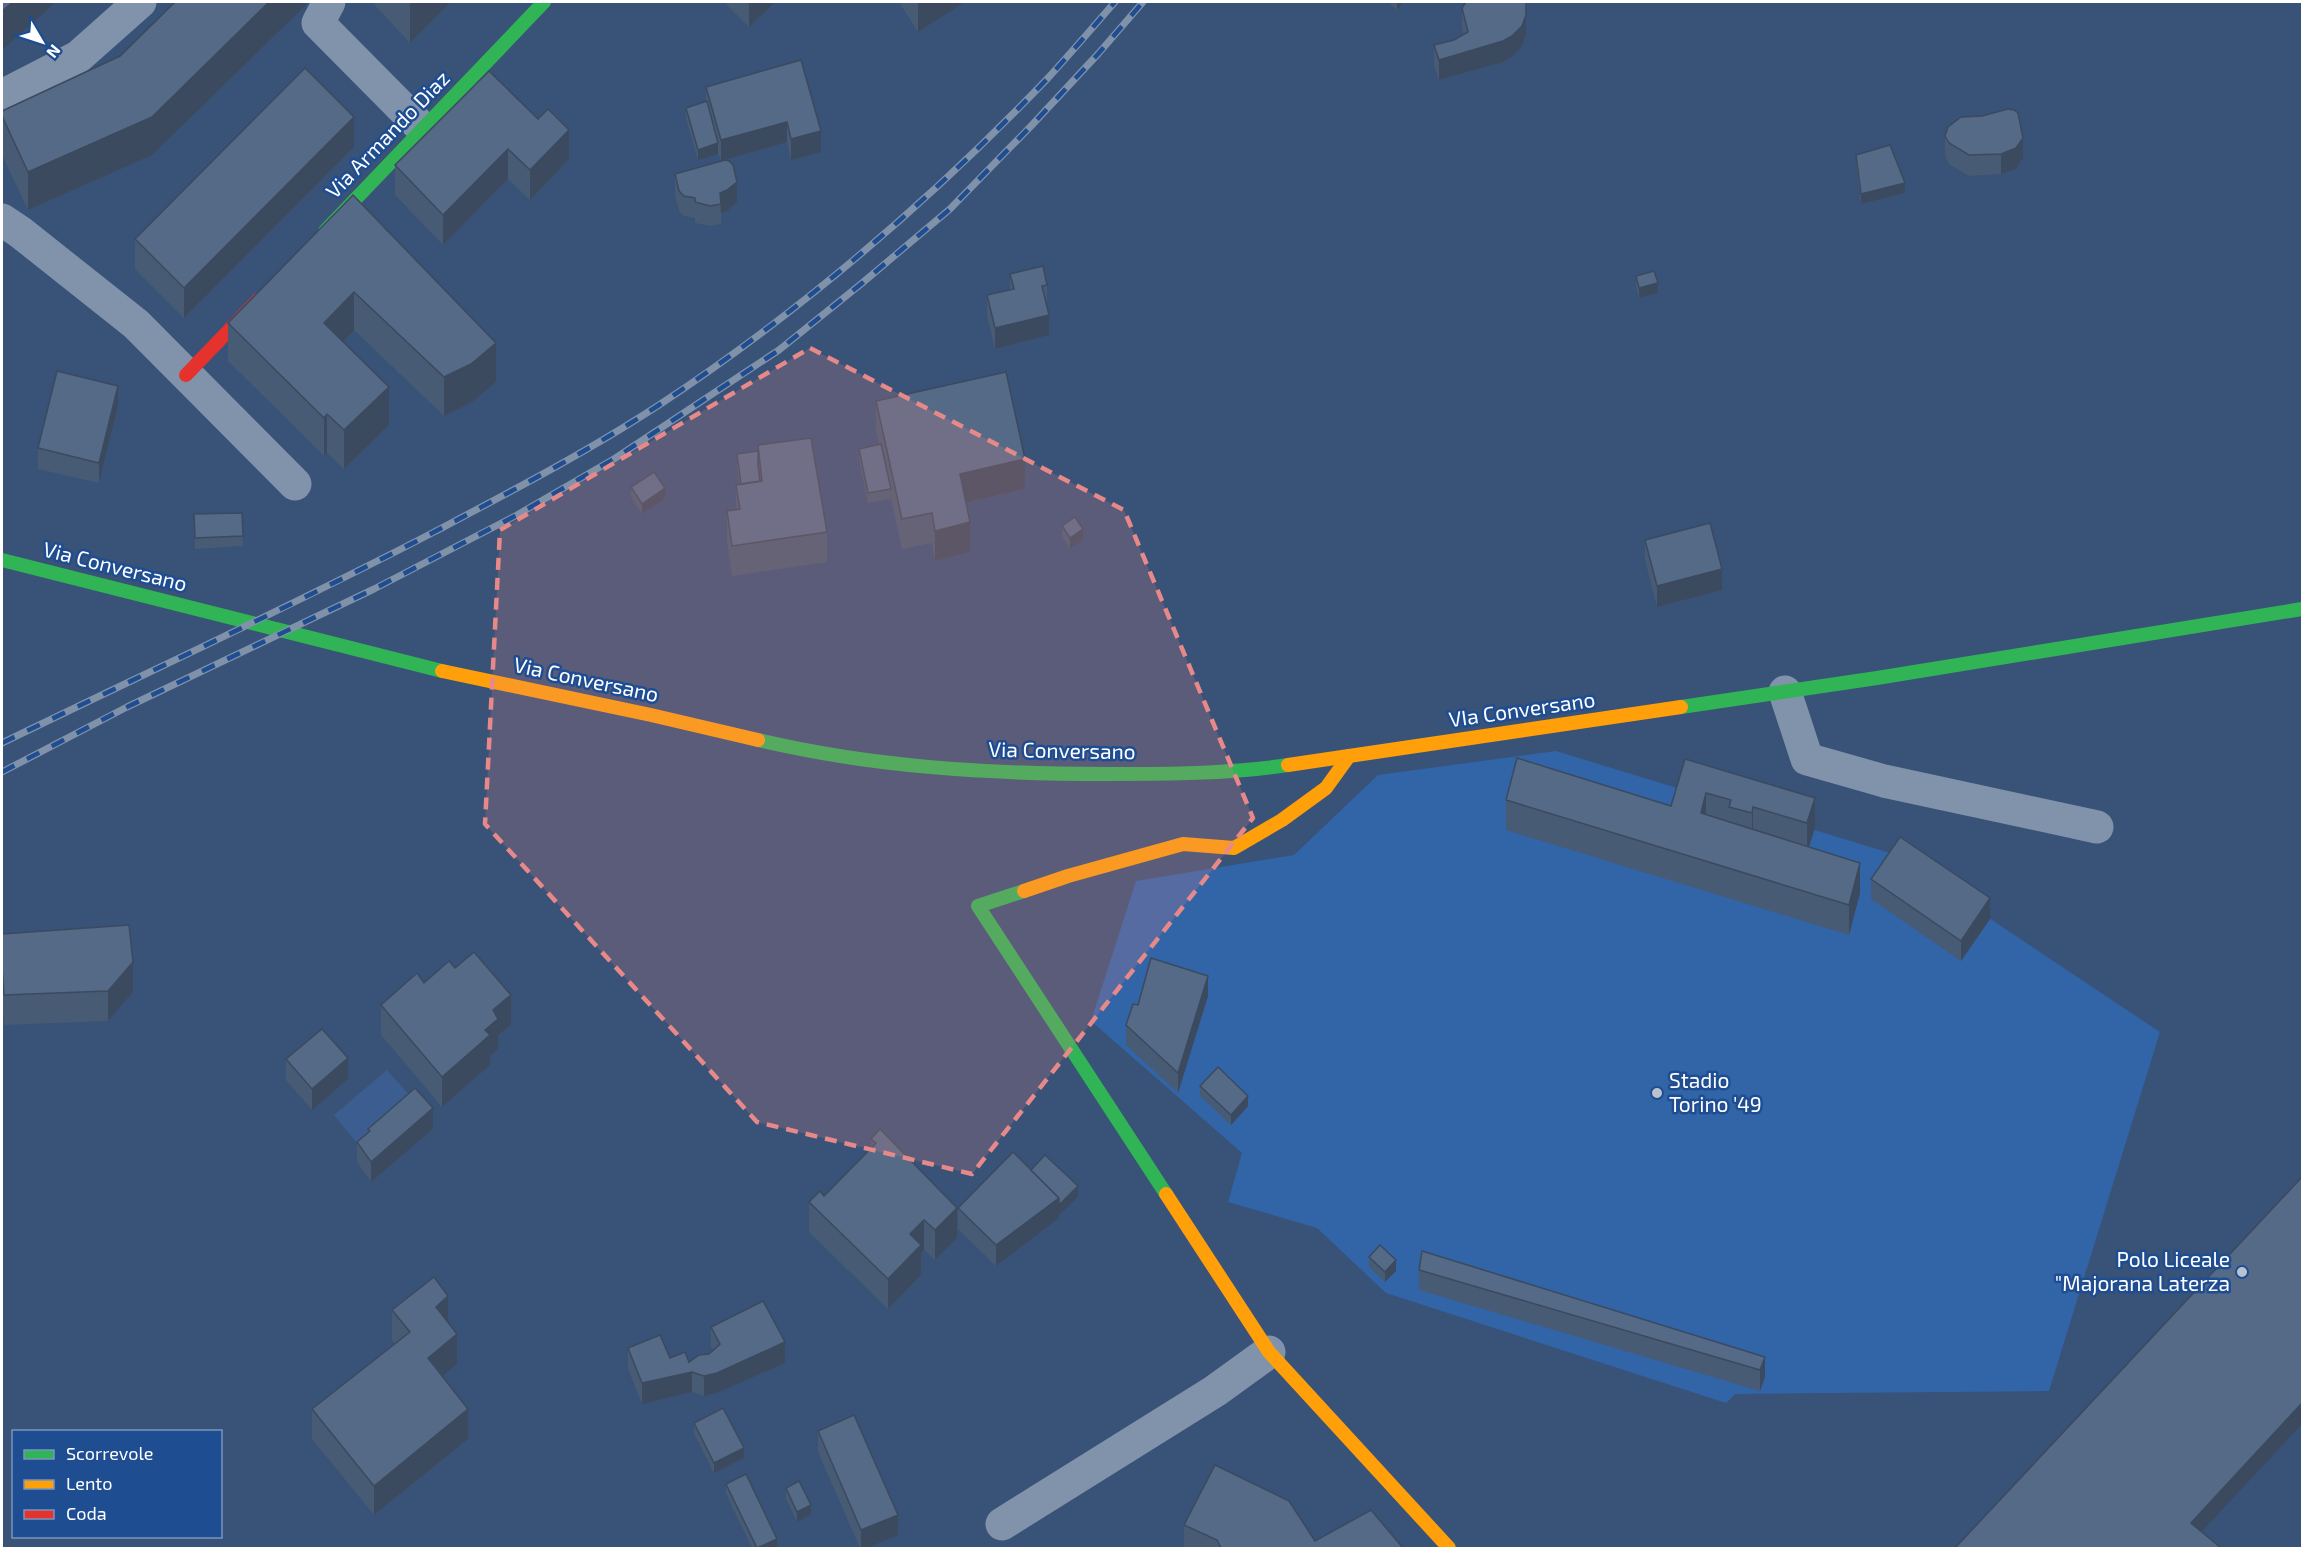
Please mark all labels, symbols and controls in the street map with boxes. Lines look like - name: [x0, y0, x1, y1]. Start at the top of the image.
- north arrow: [12, 12, 72, 72]
- text: N: [43, 41, 65, 62]
- street label: Via Armando Diaz: [320, 65, 454, 203]
- street label: Via Conversano: [41, 536, 190, 595]
- street label: Via Conversano: [512, 651, 661, 706]
- street label: VIa Conversano: [1447, 686, 1597, 731]
- street label: Via Conversano: [988, 736, 1136, 763]
- place label: Stadio Torino '49: [1669, 1067, 1762, 1116]
- marker: Stadio Torino '49: [1650, 1086, 1664, 1100]
- place label: Polo Liceale "Majorana Laterza: [2055, 1246, 2230, 1296]
- marker: Polo Liceale "Majorana Laterza: [2235, 1265, 2249, 1279]
- legend: [12, 1430, 222, 1538]
- text: Scorrevole: [66, 1442, 153, 1464]
- text: Lento: [66, 1472, 112, 1494]
- text: Coda: [66, 1502, 107, 1524]

